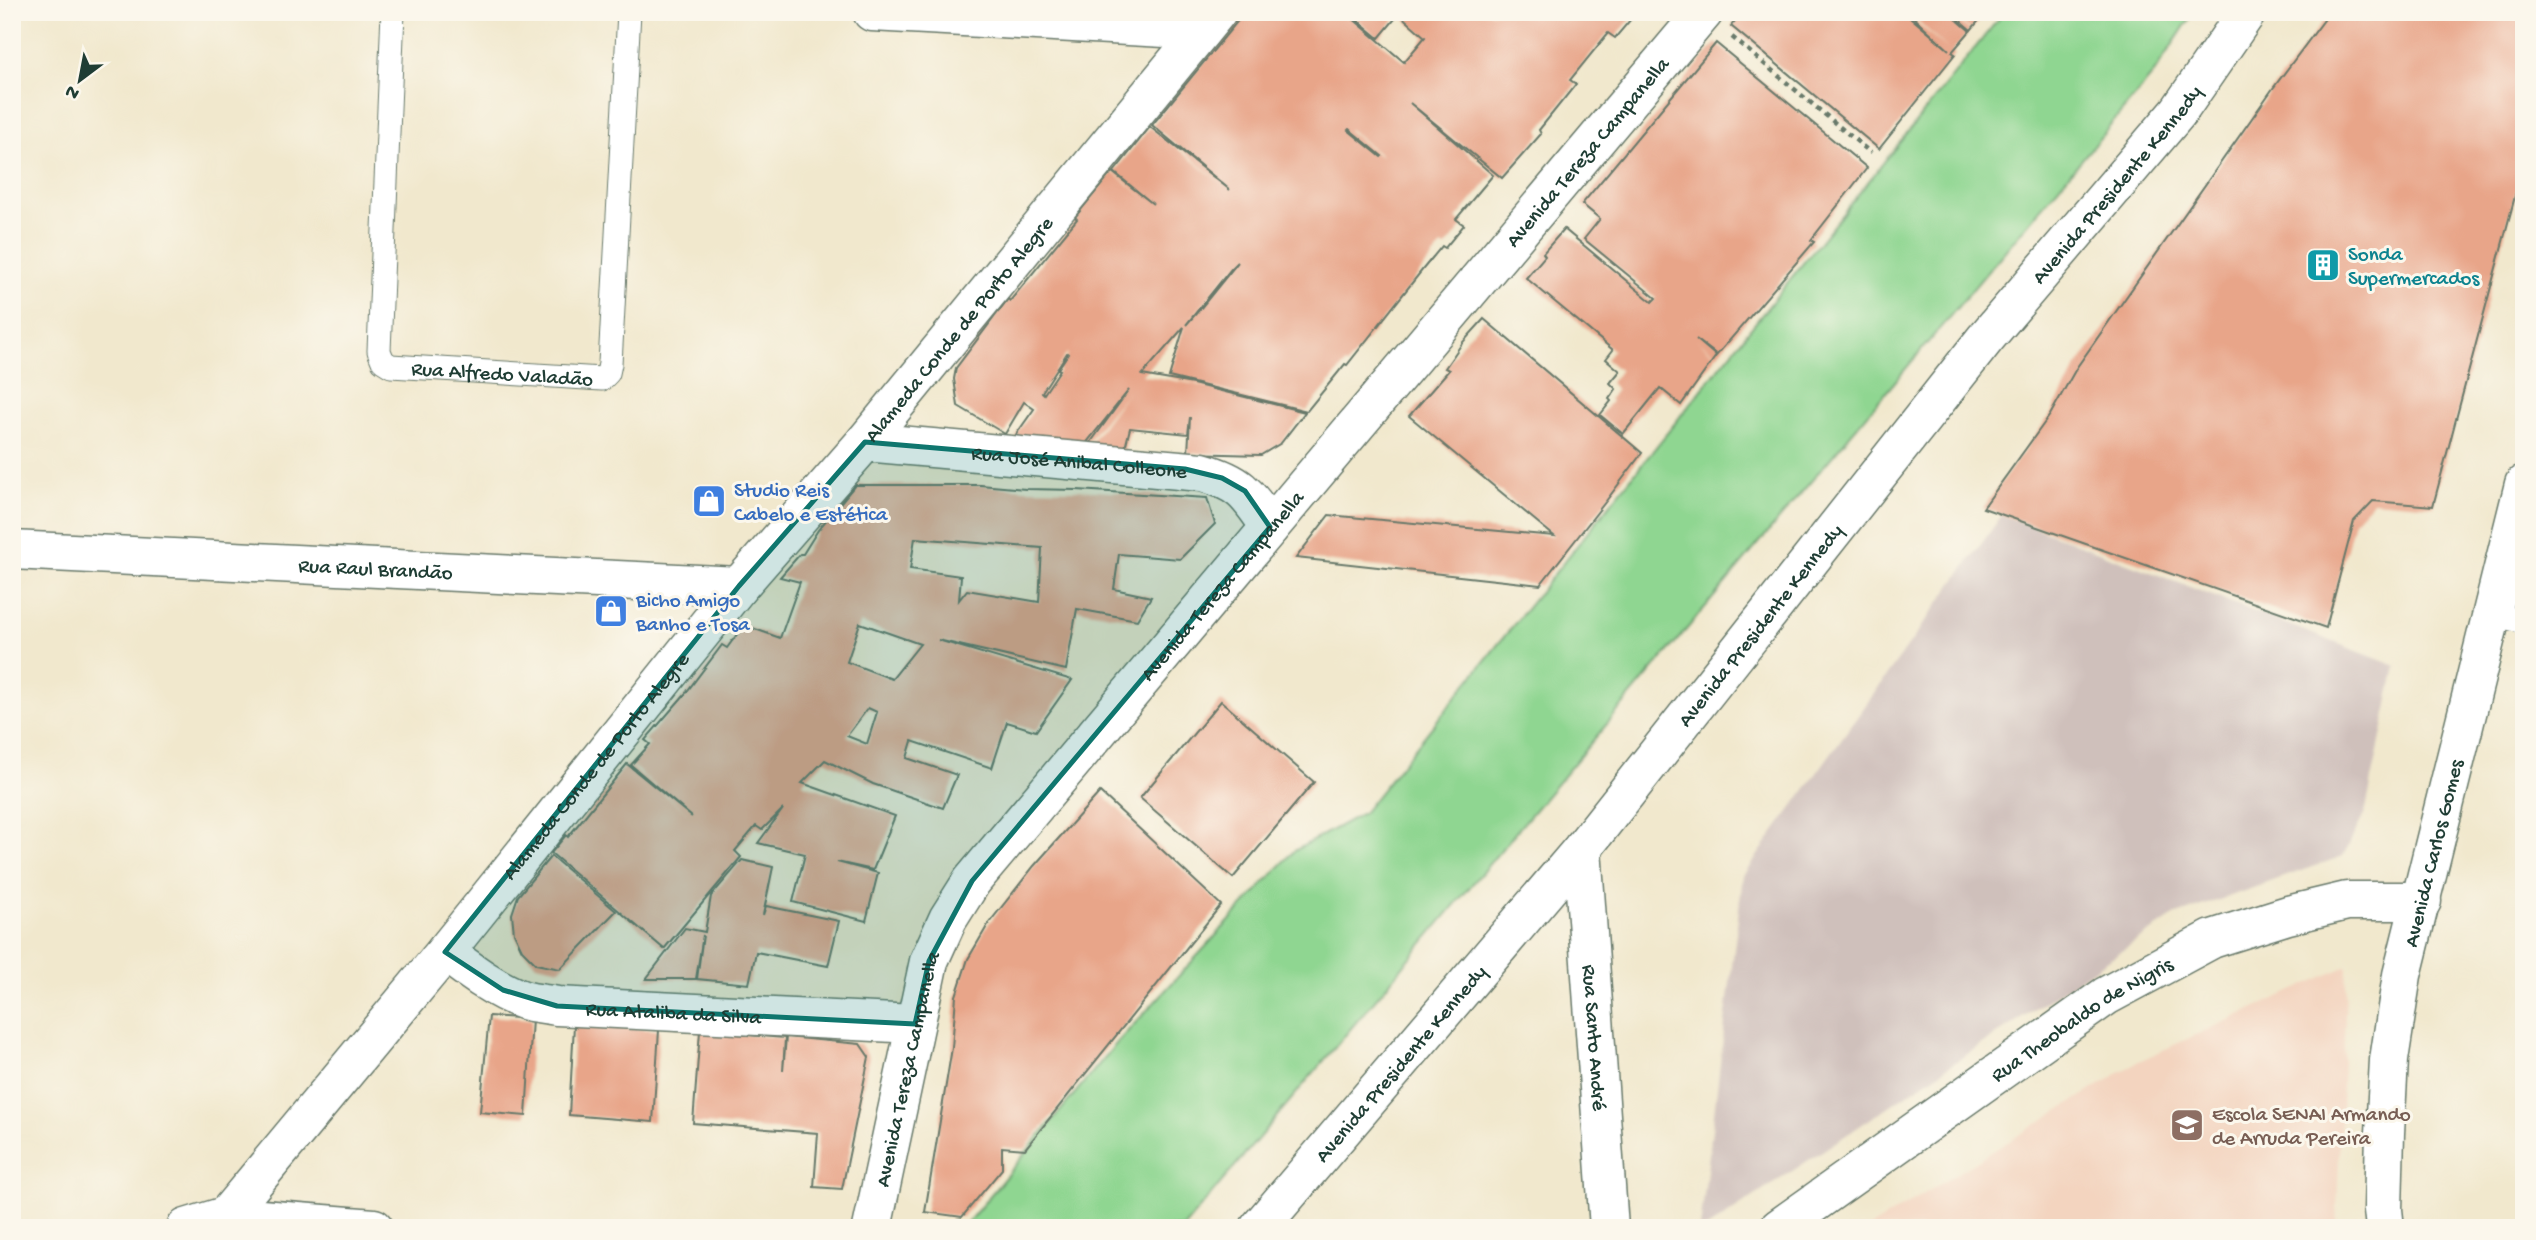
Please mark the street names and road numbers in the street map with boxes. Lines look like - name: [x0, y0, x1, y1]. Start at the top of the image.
- street label: Avenida Tereza Campanella: [1502, 52, 1677, 254]
- street label: Avenida Presidente Kennedy: [2028, 82, 2209, 291]
- street label: Alameda Conde de Porto Alegre: [861, 212, 1061, 449]
- street label: Rua Alfredo Valadão: [410, 358, 594, 394]
- street label: Rua José Anibal Colleone: [970, 442, 1189, 487]
- street label: Avenida Tereza Campanella: [1137, 486, 1312, 687]
- street label: Avenida Presidente Kennedy: [1674, 520, 1850, 733]
- street label: Rua Raul Brandão: [298, 555, 453, 588]
- street label: Alameda Conde de Porto Alegre: [499, 648, 697, 886]
- street label: Avenida Carlos Gomes: [2400, 756, 2471, 950]
- street label: Avenida Tereza Campanella: [872, 947, 948, 1190]
- street label: Rua Theobaldo de Nigris: [1987, 953, 2179, 1090]
- street label: Avenida Presidente Kennedy: [1311, 961, 1494, 1169]
- street label: Rua Santo André: [1574, 964, 1610, 1113]
- street label: Rua Ataliba da Silva: [585, 998, 763, 1032]

